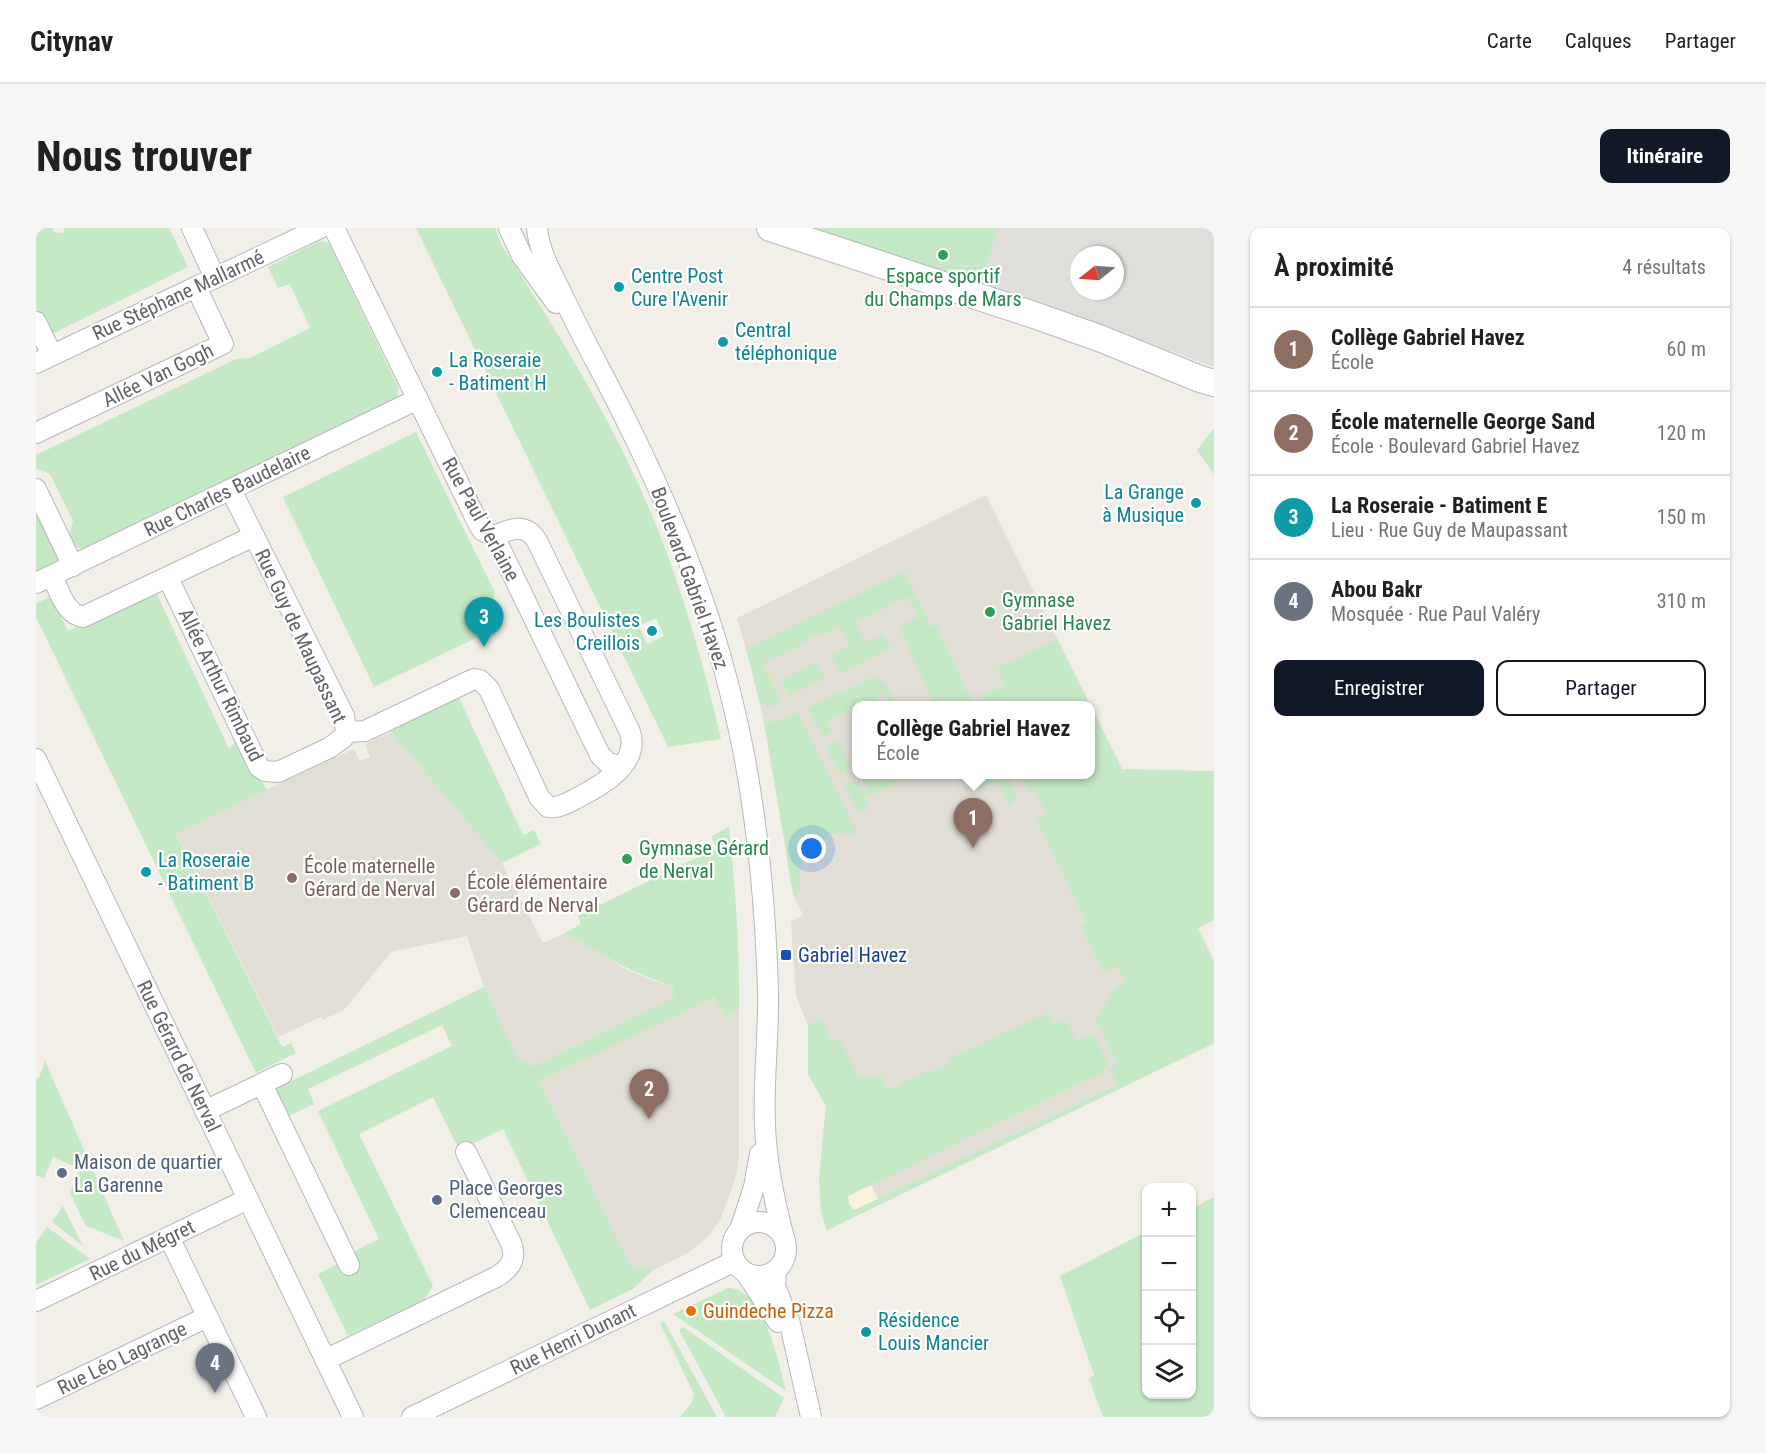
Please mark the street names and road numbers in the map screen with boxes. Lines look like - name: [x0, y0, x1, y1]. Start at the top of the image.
- street label: Rue Stéphane Mallarmé: [88, 245, 268, 345]
- street label: Allée Van Gogh: [99, 338, 217, 412]
- street label: Rue Charles Baudelaire: [140, 440, 314, 542]
- street label: Rue Paul Verlaine: [437, 453, 525, 585]
- street label: Boulevard Gabriel Havez: [646, 484, 734, 672]
- street label: Rue Guy de Maupassant: [250, 545, 352, 727]
- street label: Allée Arthur Rimbaud: [174, 605, 268, 765]
- street label: Rue Gérard de Nerval: [132, 976, 226, 1136]
- street label: Rue du Mégret: [86, 1214, 199, 1286]
- street label: Rue Henri Dunant: [506, 1298, 640, 1380]
- street label: Rue Léo Lagrange: [53, 1316, 191, 1400]

